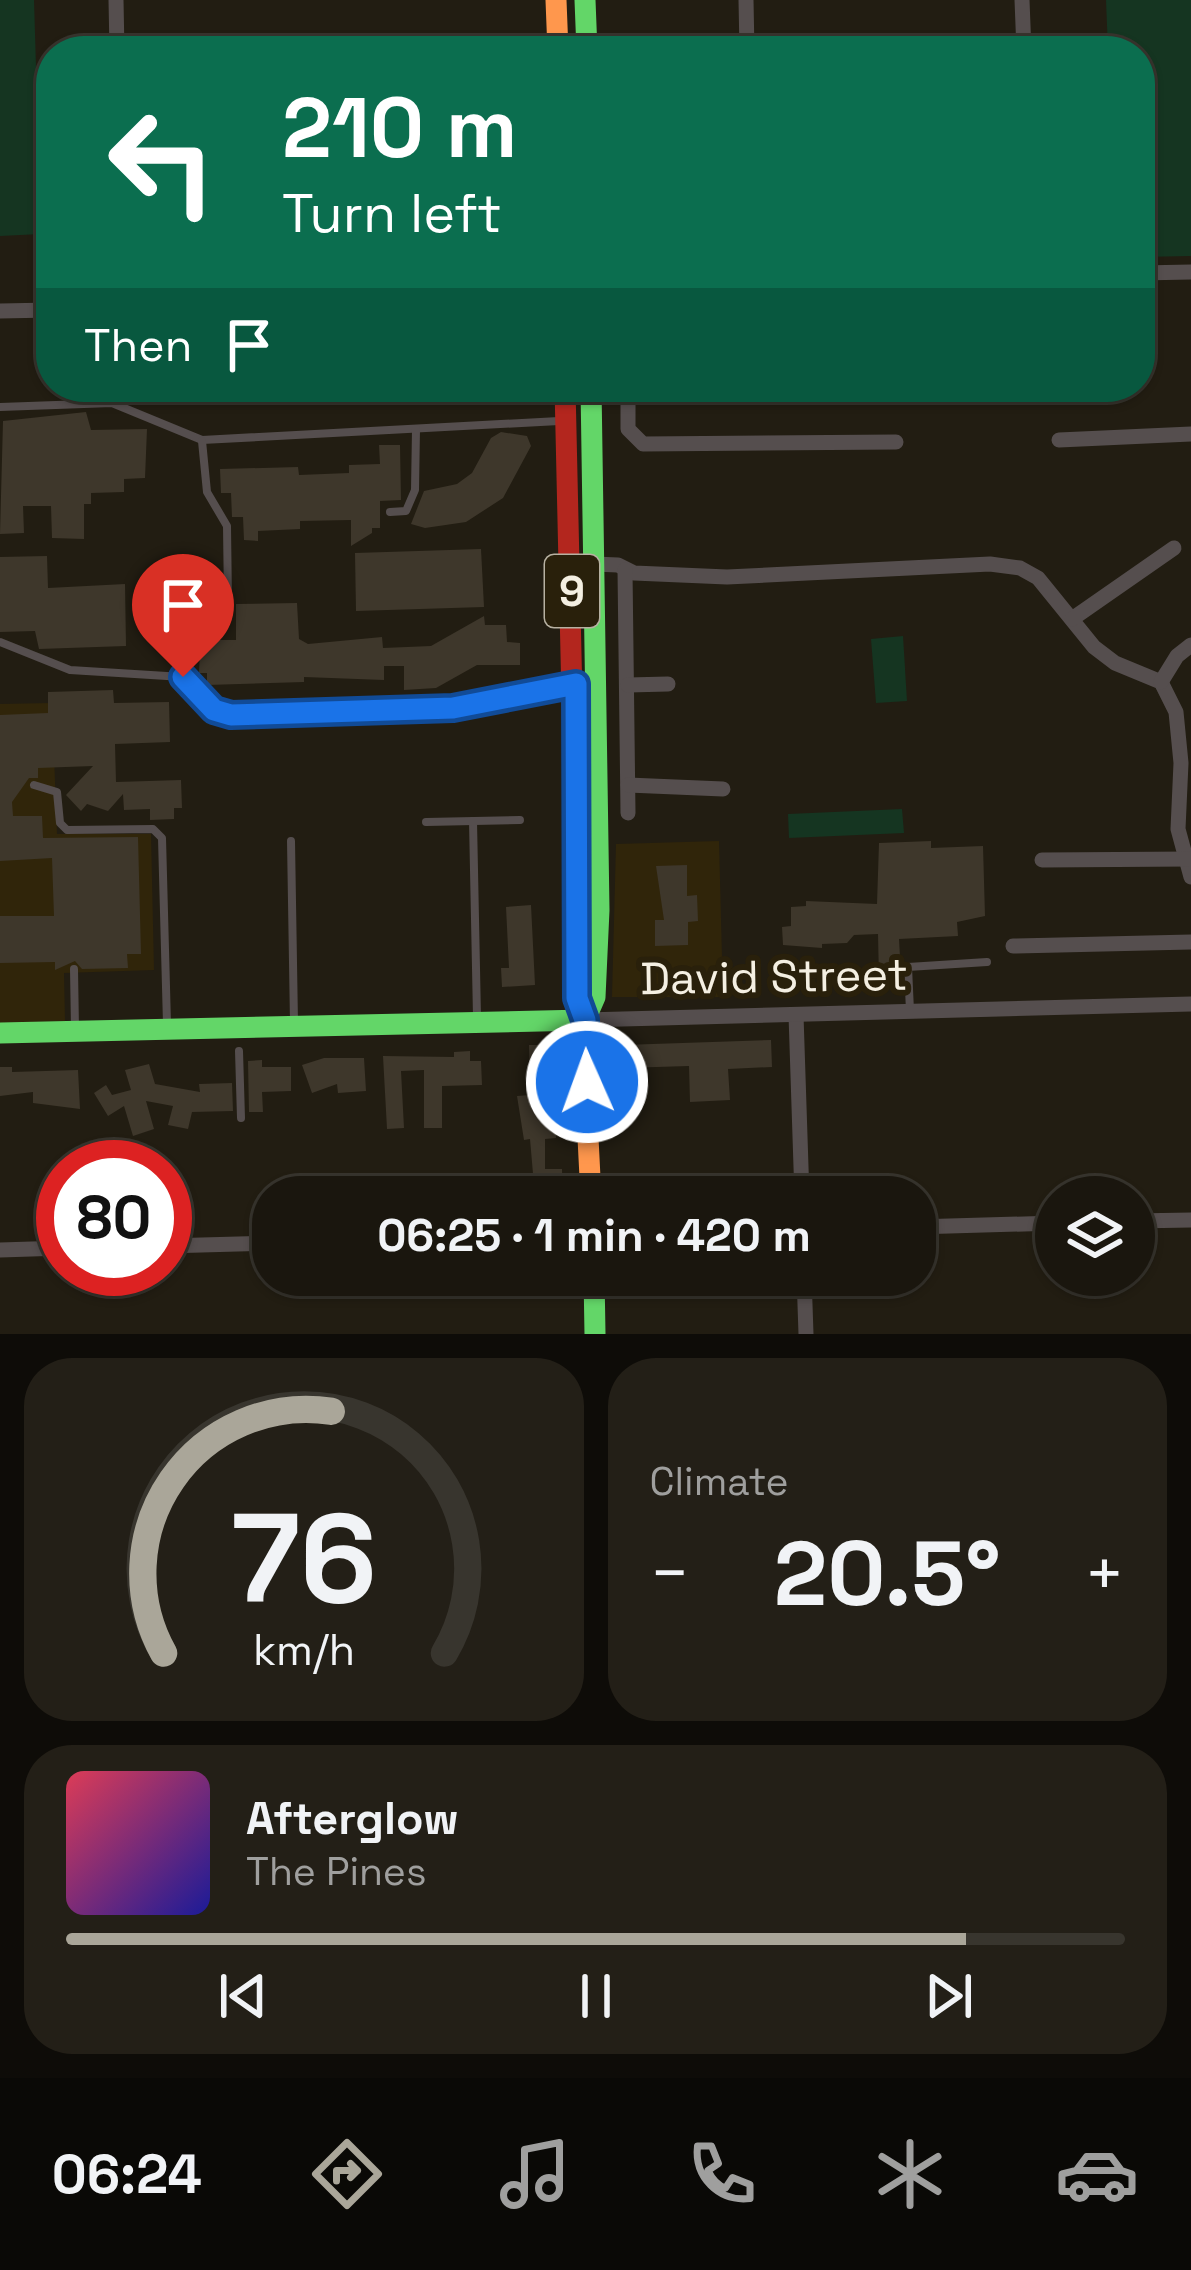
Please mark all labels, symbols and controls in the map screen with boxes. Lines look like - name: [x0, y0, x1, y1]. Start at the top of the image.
- text: 210 m: [282, 74, 517, 182]
- icon: left: [84, 84, 240, 240]
- text: Turn left: [282, 179, 502, 248]
- icon: arrive: [216, 312, 282, 378]
- text: Then: [84, 317, 192, 374]
- pin: [132, 554, 234, 677]
- road number: 9: [545, 555, 599, 627]
- icon: arrive: [150, 572, 216, 638]
- street label: David Street: [640, 946, 908, 1007]
- position arrow: [524, 1019, 650, 1145]
- speed limit sign: 80: [36, 1140, 192, 1296]
- map controls: [1035, 1176, 1155, 1296]
- button: layers: [1035, 1176, 1155, 1296]
- text: 06:25 · 1 min · 420 m: [377, 1207, 811, 1264]
- text: Climate: [650, 1457, 789, 1506]
- text: 76: [231, 1479, 377, 1638]
- text: 20.5°: [774, 1516, 1001, 1631]
- text: −: [650, 1531, 690, 1615]
- text: +: [1084, 1531, 1125, 1615]
- text: km/h: [253, 1622, 355, 1677]
- text: Afterglow: [246, 1790, 459, 1847]
- text: The Pines: [246, 1847, 427, 1896]
- icon: previous: [210, 1963, 276, 2029]
- icon: pause: [563, 1963, 629, 2029]
- icon: next: [916, 1963, 982, 2029]
- icon: directions: [305, 2132, 389, 2216]
- icon: music: [493, 2132, 577, 2216]
- icon: phone: [680, 2132, 764, 2216]
- icon: climate: [868, 2132, 952, 2216]
- icon: car: [1055, 2132, 1139, 2216]
- text: 06:24: [52, 2140, 202, 2209]

